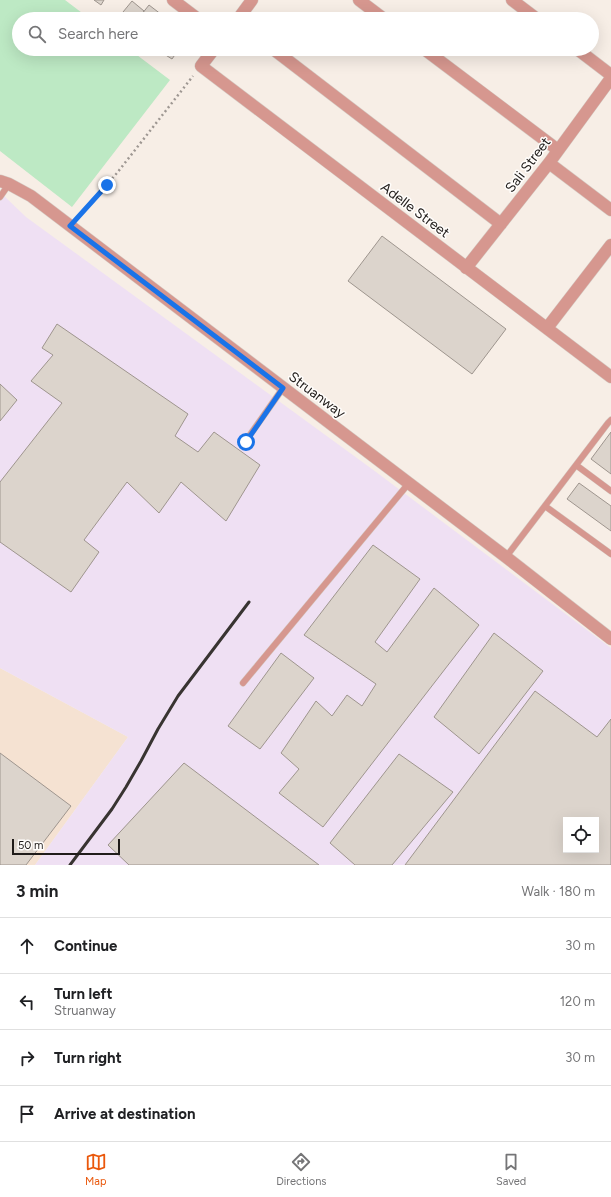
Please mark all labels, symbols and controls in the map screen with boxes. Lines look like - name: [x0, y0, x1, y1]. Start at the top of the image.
- search box: [12, 12, 599, 56]
- icon: search: [26, 23, 48, 45]
- text: Search here: [58, 25, 138, 43]
- street label: Sali Street: [502, 134, 554, 196]
- route end: [98, 176, 116, 194]
- street label: Adelle Street: [377, 179, 453, 241]
- street label: Struanway: [285, 368, 349, 422]
- route start: [237, 433, 255, 451]
- map controls: [563, 817, 599, 853]
- button: locate: [563, 817, 599, 853]
- scale bar: [12, 837, 120, 856]
- text: 50 m: [18, 839, 43, 852]
- text: 3 min: [16, 881, 58, 901]
- text: Walk · 180 m: [522, 884, 595, 899]
- icon: ahead: [16, 935, 38, 957]
- text: Continue: [54, 937, 117, 955]
- text: 30 m: [565, 938, 595, 953]
- text: Turn left: [54, 985, 112, 1003]
- icon: left: [16, 991, 38, 1013]
- text: 120 m: [560, 994, 595, 1009]
- text: Struanway: [54, 1003, 116, 1018]
- icon: right: [16, 1047, 38, 1069]
- text: Turn right: [54, 1049, 122, 1067]
- text: 30 m: [565, 1050, 595, 1065]
- icon: arrive: [16, 1103, 38, 1125]
- text: Arrive at destination: [54, 1105, 195, 1123]
- tab: Map: [85, 1151, 107, 1188]
- tab: Directions: [276, 1151, 326, 1188]
- tab: Saved: [496, 1151, 526, 1188]

